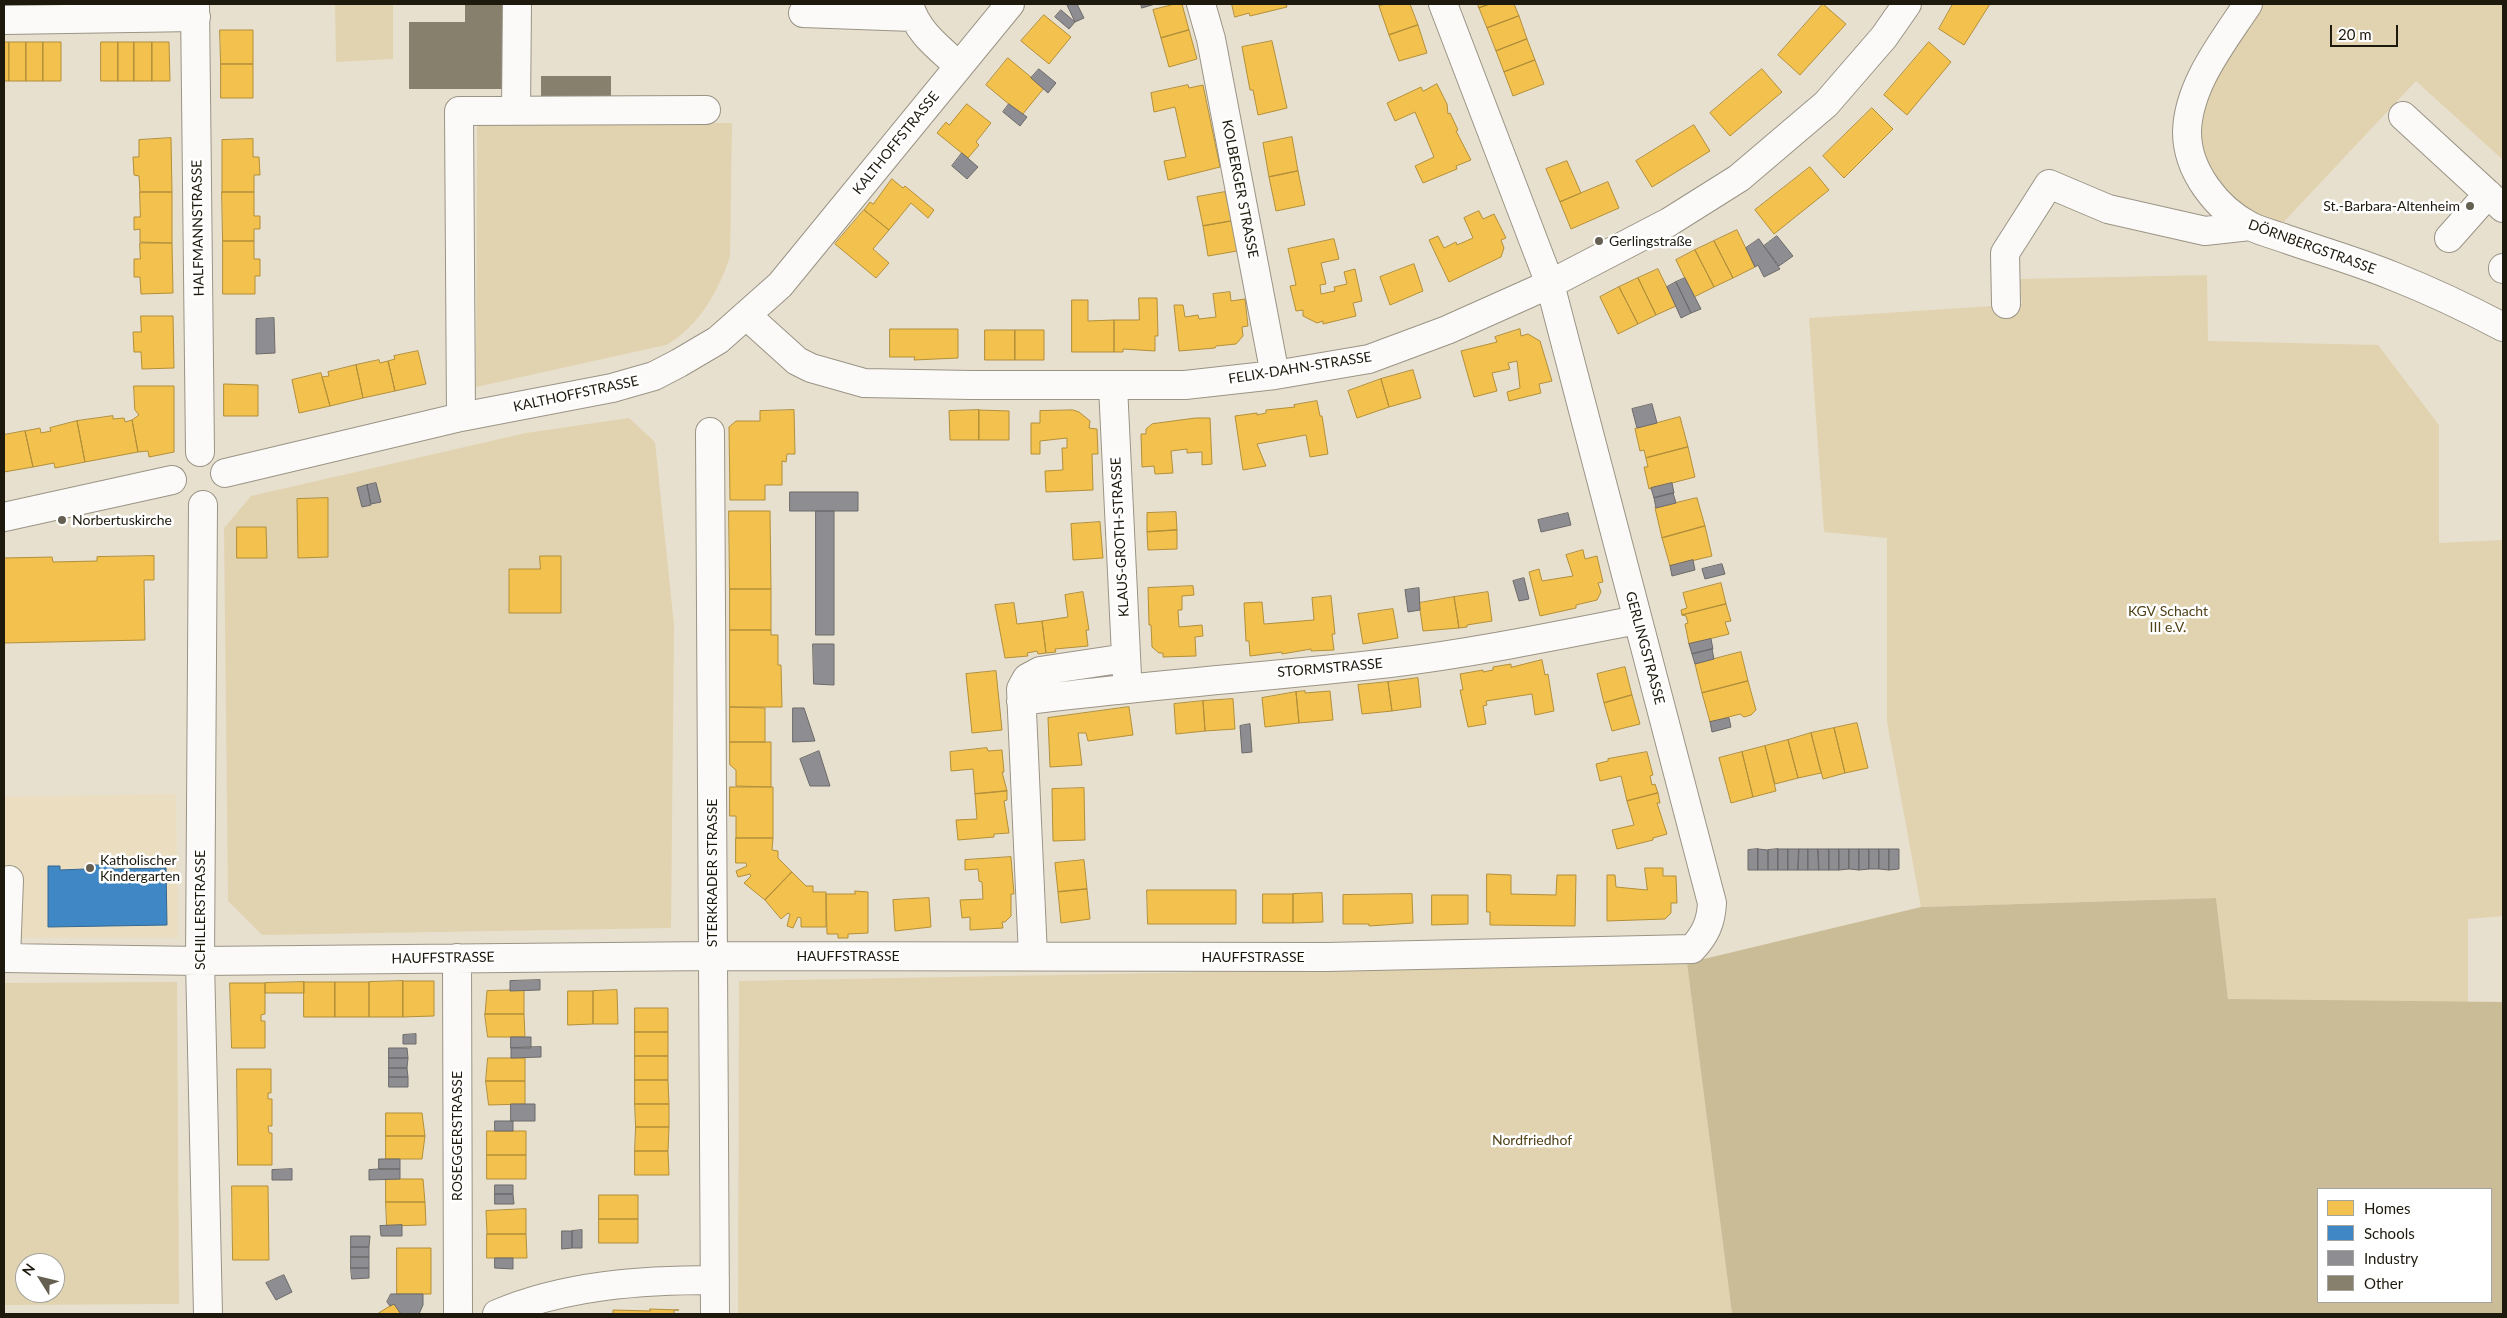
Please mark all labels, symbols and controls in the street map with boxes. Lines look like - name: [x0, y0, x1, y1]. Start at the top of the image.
- scale bar: [2332, 15, 2400, 47]
- text: 20 m: [2338, 25, 2372, 43]
- street label: KALTHOFFSTRASSE: [849, 88, 943, 198]
- street label: KOLBERGER STRASSE: [1218, 118, 1262, 260]
- street label: HALFMANNSTRASSE: [188, 160, 208, 296]
- place label: St.-Barbara-Altenheim: [2323, 198, 2460, 214]
- marker: St.-Barbara-Altenheim: [2464, 200, 2476, 212]
- street label: DÖRNBERGSTRASSE: [2246, 216, 2378, 278]
- place label: Gerlingstraße: [1609, 233, 1692, 249]
- marker: Gerlingstraße: [1593, 235, 1605, 247]
- street label: FELIX-DAHN-STRASSE: [1227, 348, 1373, 388]
- street label: KALTHOFFSTRASSE: [512, 373, 640, 415]
- street label: KLAUS-GROTH-STRASSE: [1107, 457, 1133, 617]
- place label: Norbertuskirche: [72, 512, 172, 528]
- marker: Norbertuskirche: [56, 514, 68, 526]
- street label: GERLINGSTRASSE: [1622, 590, 1668, 706]
- park label: KGV Schacht III e.V.: [2128, 603, 2208, 636]
- street label: STORMSTRASSE: [1277, 655, 1383, 681]
- street label: STERKRADER STRASSE: [704, 799, 720, 947]
- street label: SCHILLERSTRASSE: [192, 850, 208, 970]
- place label: Katholischer Kindergarten: [100, 852, 180, 884]
- marker: Katholischer Kindergarten: [84, 862, 96, 874]
- street label: HAUFFSTRASSE: [796, 948, 900, 964]
- street label: HAUFFSTRASSE: [391, 949, 495, 967]
- street label: HAUFFSTRASSE: [1201, 949, 1305, 965]
- street label: ROSEGGERSTRASSE: [449, 1071, 465, 1201]
- park label: Nordfriedhof: [1492, 1132, 1572, 1148]
- legend: [2317, 1188, 2492, 1303]
- text: Homes: [2364, 1199, 2410, 1217]
- text: Schools: [2364, 1224, 2415, 1242]
- text: Industry: [2364, 1249, 2418, 1267]
- north arrow: [15, 1253, 65, 1303]
- text: N: [18, 1260, 38, 1279]
- text: Other: [2364, 1274, 2403, 1292]

